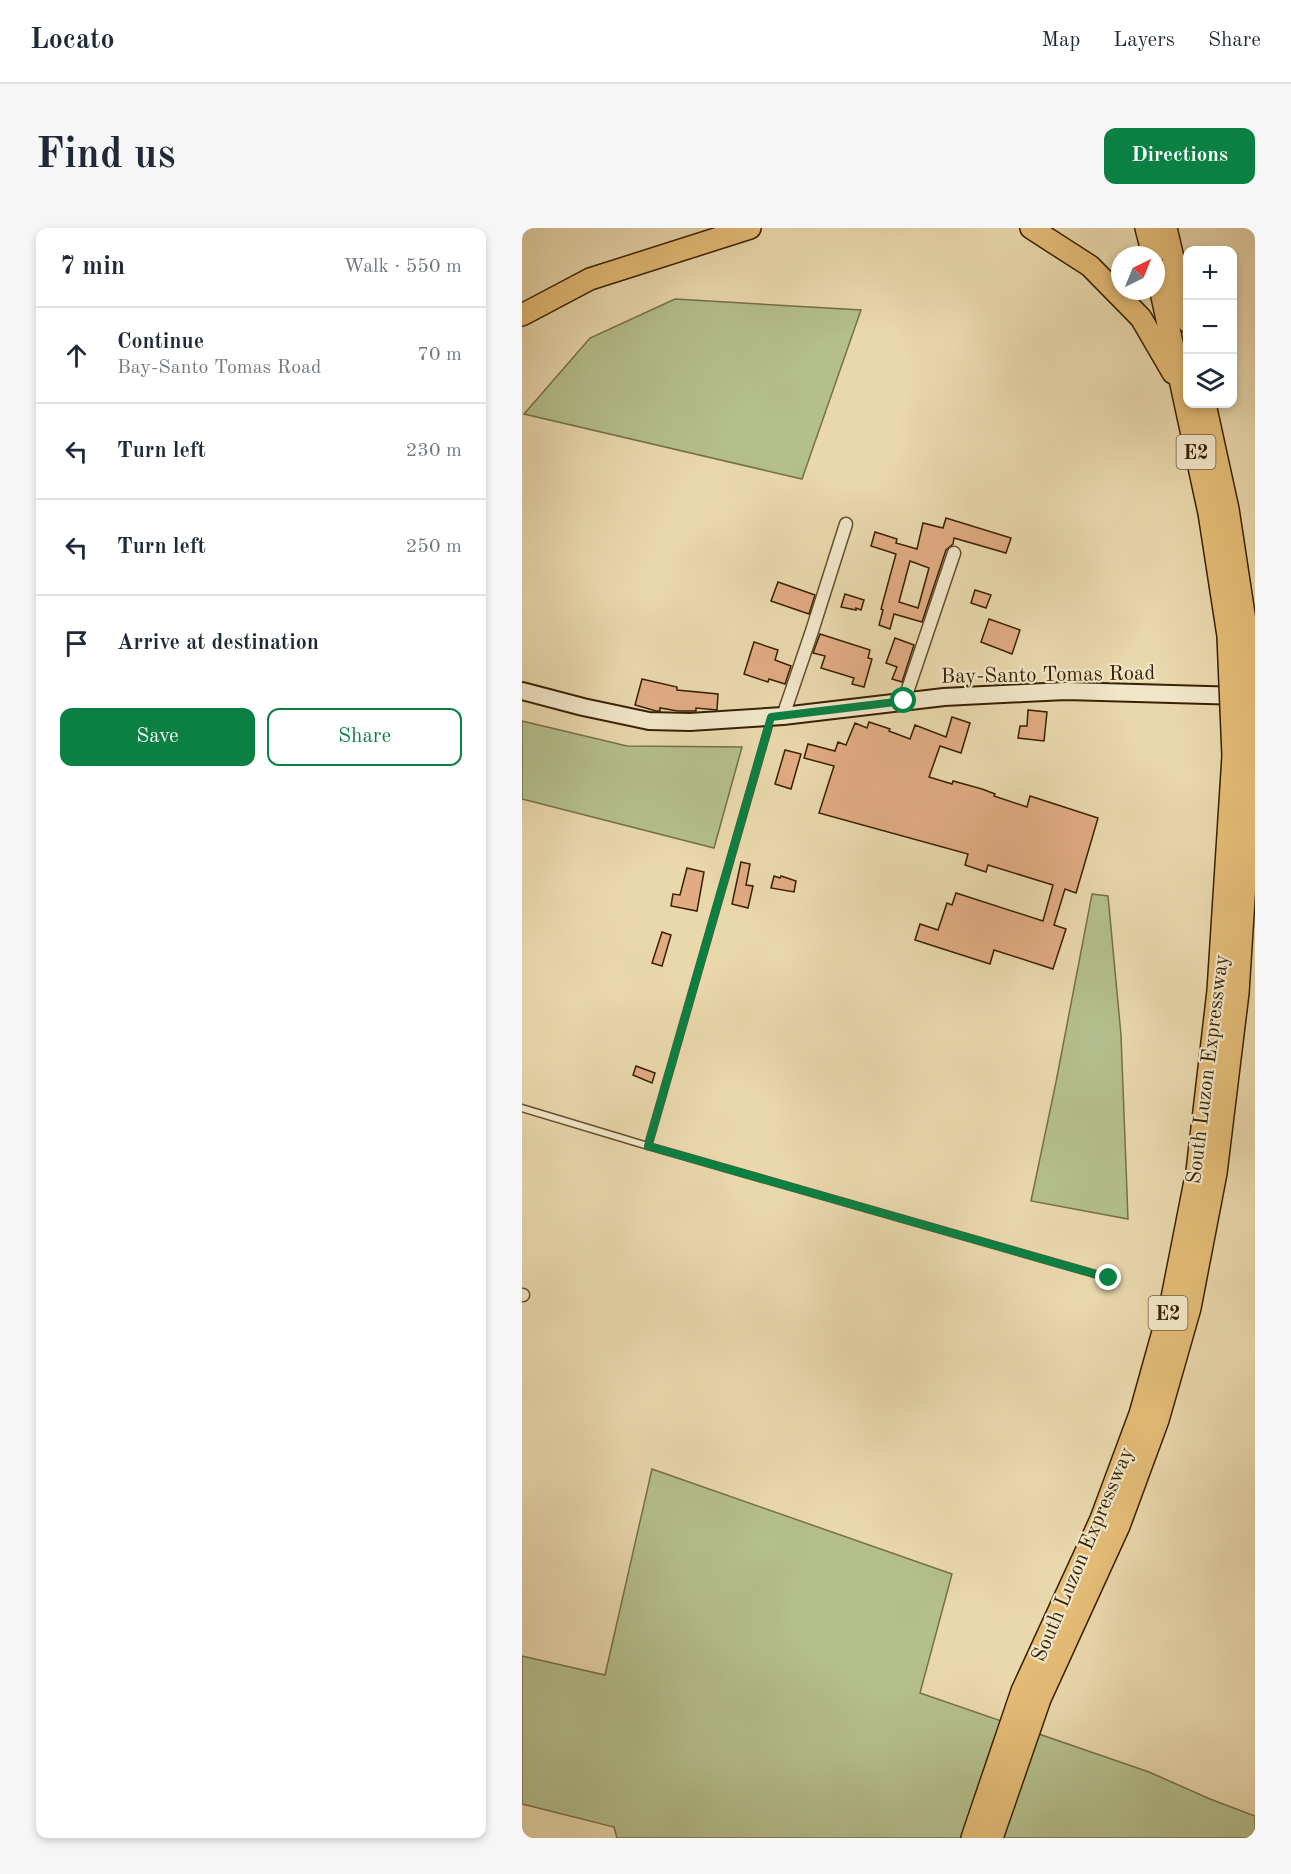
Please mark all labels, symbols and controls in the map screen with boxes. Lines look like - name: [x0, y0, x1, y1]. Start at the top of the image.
- text: Locato: [30, 27, 115, 55]
- text: Map: [1041, 30, 1080, 51]
- text: Layers: [1113, 30, 1175, 51]
- text: Share: [1208, 30, 1261, 51]
- button: Directions: [1104, 128, 1255, 184]
- text: Find us: [36, 135, 175, 177]
- north arrow: [1111, 246, 1165, 300]
- map controls: [1183, 246, 1237, 408]
- button: +: [1183, 246, 1237, 300]
- text: 7 min: [60, 254, 125, 280]
- text: Walk · 550 m: [343, 257, 462, 277]
- button: −: [1183, 300, 1237, 354]
- text: Continue: [117, 331, 204, 353]
- icon: ahead: [60, 339, 93, 372]
- text: 70 m: [417, 345, 462, 365]
- button: layers: [1183, 354, 1237, 408]
- text: Bay-Santo Tomas Road: [117, 358, 321, 378]
- icon: left: [60, 435, 93, 468]
- road number: E2: [1176, 435, 1216, 469]
- text: Turn left: [117, 440, 206, 462]
- text: 230 m: [406, 441, 462, 461]
- icon: left: [60, 531, 93, 564]
- text: Turn left: [117, 536, 206, 558]
- text: 250 m: [406, 537, 462, 557]
- icon: arrive: [60, 627, 93, 660]
- text: Arrive at destination: [117, 632, 319, 654]
- street label: Bay-Santo Tomas Road: [941, 663, 1156, 688]
- route start: [890, 687, 916, 713]
- button: Save: [60, 708, 255, 766]
- button: Share: [267, 708, 462, 766]
- street label: South Luzon Expressway: [1184, 953, 1233, 1185]
- route end: [1095, 1264, 1121, 1290]
- road number: E2: [1148, 1296, 1188, 1330]
- street label: South Luzon Expressway: [1029, 1444, 1138, 1665]

